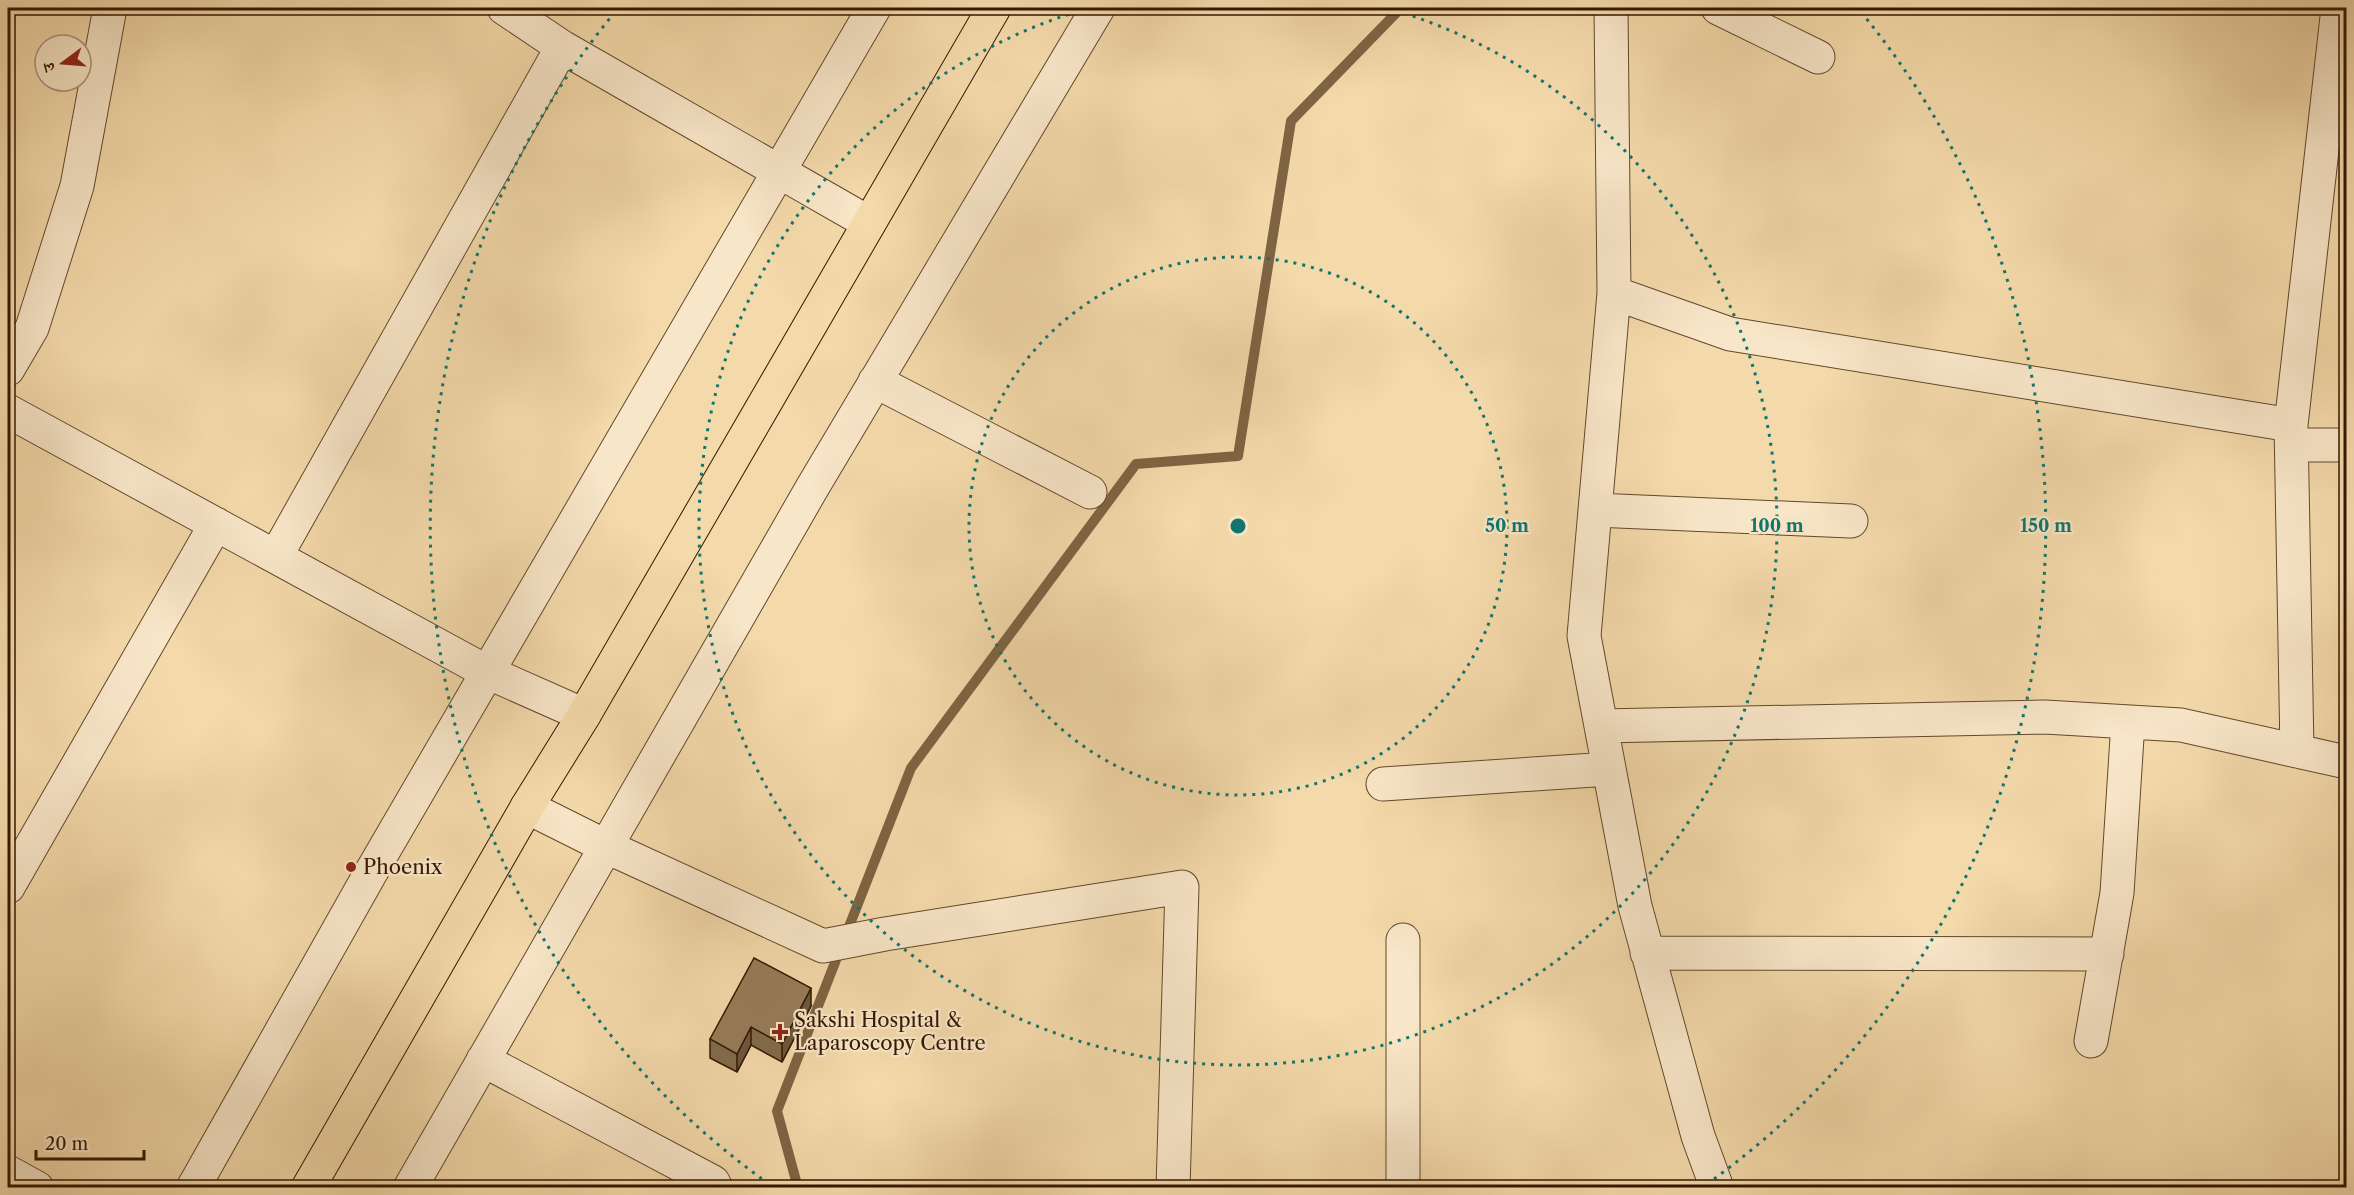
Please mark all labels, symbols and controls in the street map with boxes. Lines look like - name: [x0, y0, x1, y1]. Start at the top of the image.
- north arrow: [33, 33, 93, 93]
- text: उ: [37, 59, 60, 75]
- text: 50 m: [1485, 515, 1529, 537]
- text: 100 m: [1750, 515, 1804, 537]
- text: 150 m: [2020, 515, 2072, 537]
- centre of rings: [1228, 516, 1248, 536]
- place label: Phoenix: [363, 855, 443, 879]
- marker: Phoenix: [344, 860, 358, 874]
- place label: Sakshi Hospital & Laparoscopy Centre: [794, 1008, 986, 1055]
- marker: Sakshi Hospital & Laparoscopy Centre: [771, 1023, 789, 1041]
- scale bar: [36, 1123, 144, 1161]
- text: 20 m: [45, 1133, 89, 1155]

